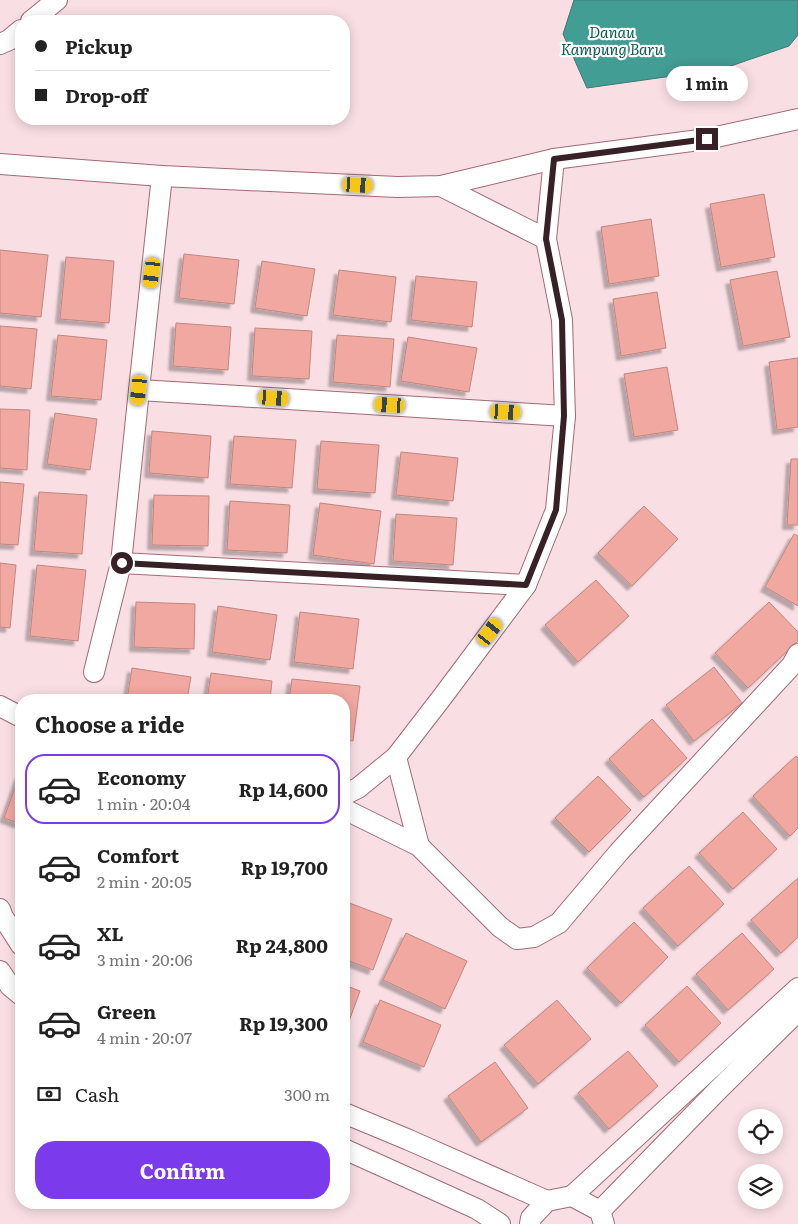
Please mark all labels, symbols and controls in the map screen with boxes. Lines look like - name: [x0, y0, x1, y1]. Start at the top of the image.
- water label: Danau Kampung Baru: [561, 20, 663, 60]
- text: Pickup: [65, 32, 133, 60]
- callout: 1 min: [666, 66, 748, 102]
- text: 1 min: [686, 71, 728, 95]
- text: Drop-off: [65, 81, 148, 109]
- route end: [696, 128, 718, 150]
- car: [342, 177, 373, 193]
- car: [142, 257, 161, 289]
- car: [129, 374, 148, 406]
- car: [258, 389, 289, 407]
- car: [374, 397, 405, 413]
- car: [490, 404, 521, 420]
- route start: [111, 552, 133, 574]
- car: [474, 616, 505, 648]
- text: Choose a ride: [35, 707, 184, 740]
- text: Economy: [97, 763, 186, 791]
- icon: car: [37, 767, 82, 812]
- text: Rp 14,600: [239, 775, 328, 803]
- text: 1 min · 20:04: [97, 791, 191, 815]
- text: Comfort: [97, 841, 179, 869]
- icon: car: [37, 845, 82, 890]
- text: Rp 19,700: [241, 853, 328, 881]
- text: 2 min · 20:05: [97, 869, 192, 893]
- text: XL: [97, 919, 124, 947]
- icon: car: [37, 923, 82, 968]
- text: Rp 24,800: [235, 931, 328, 959]
- text: 3 min · 20:06: [97, 947, 193, 971]
- text: Green: [97, 997, 156, 1025]
- icon: car: [37, 1001, 82, 1046]
- text: Rp 19,300: [239, 1009, 328, 1037]
- text: 4 min · 20:07: [97, 1025, 192, 1049]
- icon: cash: [35, 1080, 63, 1108]
- text: Cash: [75, 1080, 119, 1108]
- text: 300 m: [284, 1082, 330, 1106]
- map controls: [738, 1109, 783, 1209]
- button: locate: [738, 1109, 783, 1154]
- button: Confirm: [35, 1141, 330, 1199]
- button: layers: [738, 1164, 783, 1209]

